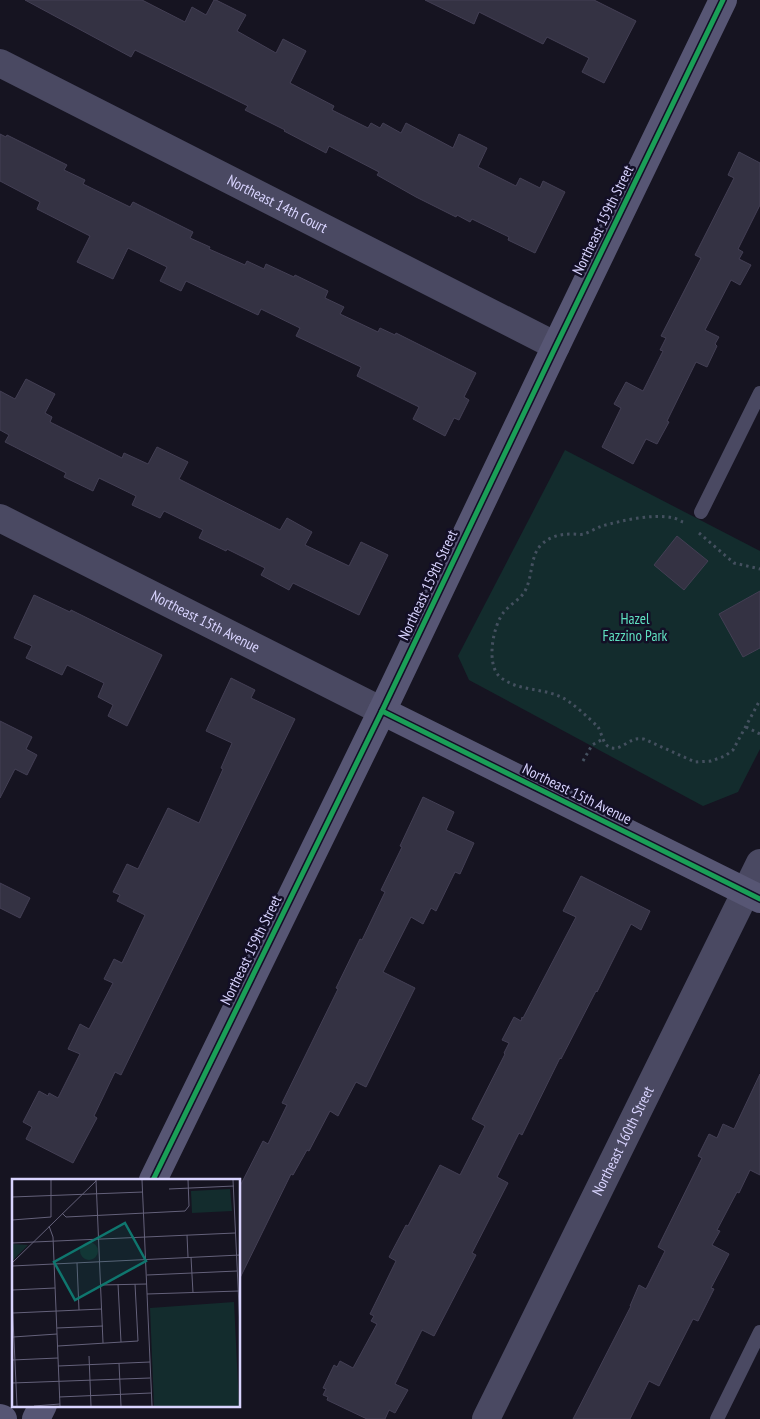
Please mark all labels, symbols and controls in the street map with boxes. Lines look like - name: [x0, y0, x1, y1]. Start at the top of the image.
- street label: Northeast 159th Street: [568, 162, 637, 278]
- street label: Northeast 14th Court: [224, 170, 331, 237]
- street label: Northeast 159th Street: [394, 527, 461, 643]
- street label: Northeast 15th Avenue: [148, 586, 263, 657]
- park label: Hazel Fazzino Park: [603, 609, 668, 645]
- street label: Northeast 15th Avenue: [519, 759, 635, 828]
- street label: Northeast 159th Street: [216, 892, 285, 1008]
- street label: Northeast 160th Street: [588, 1083, 658, 1199]
- inset map: [12, 1179, 240, 1406]

